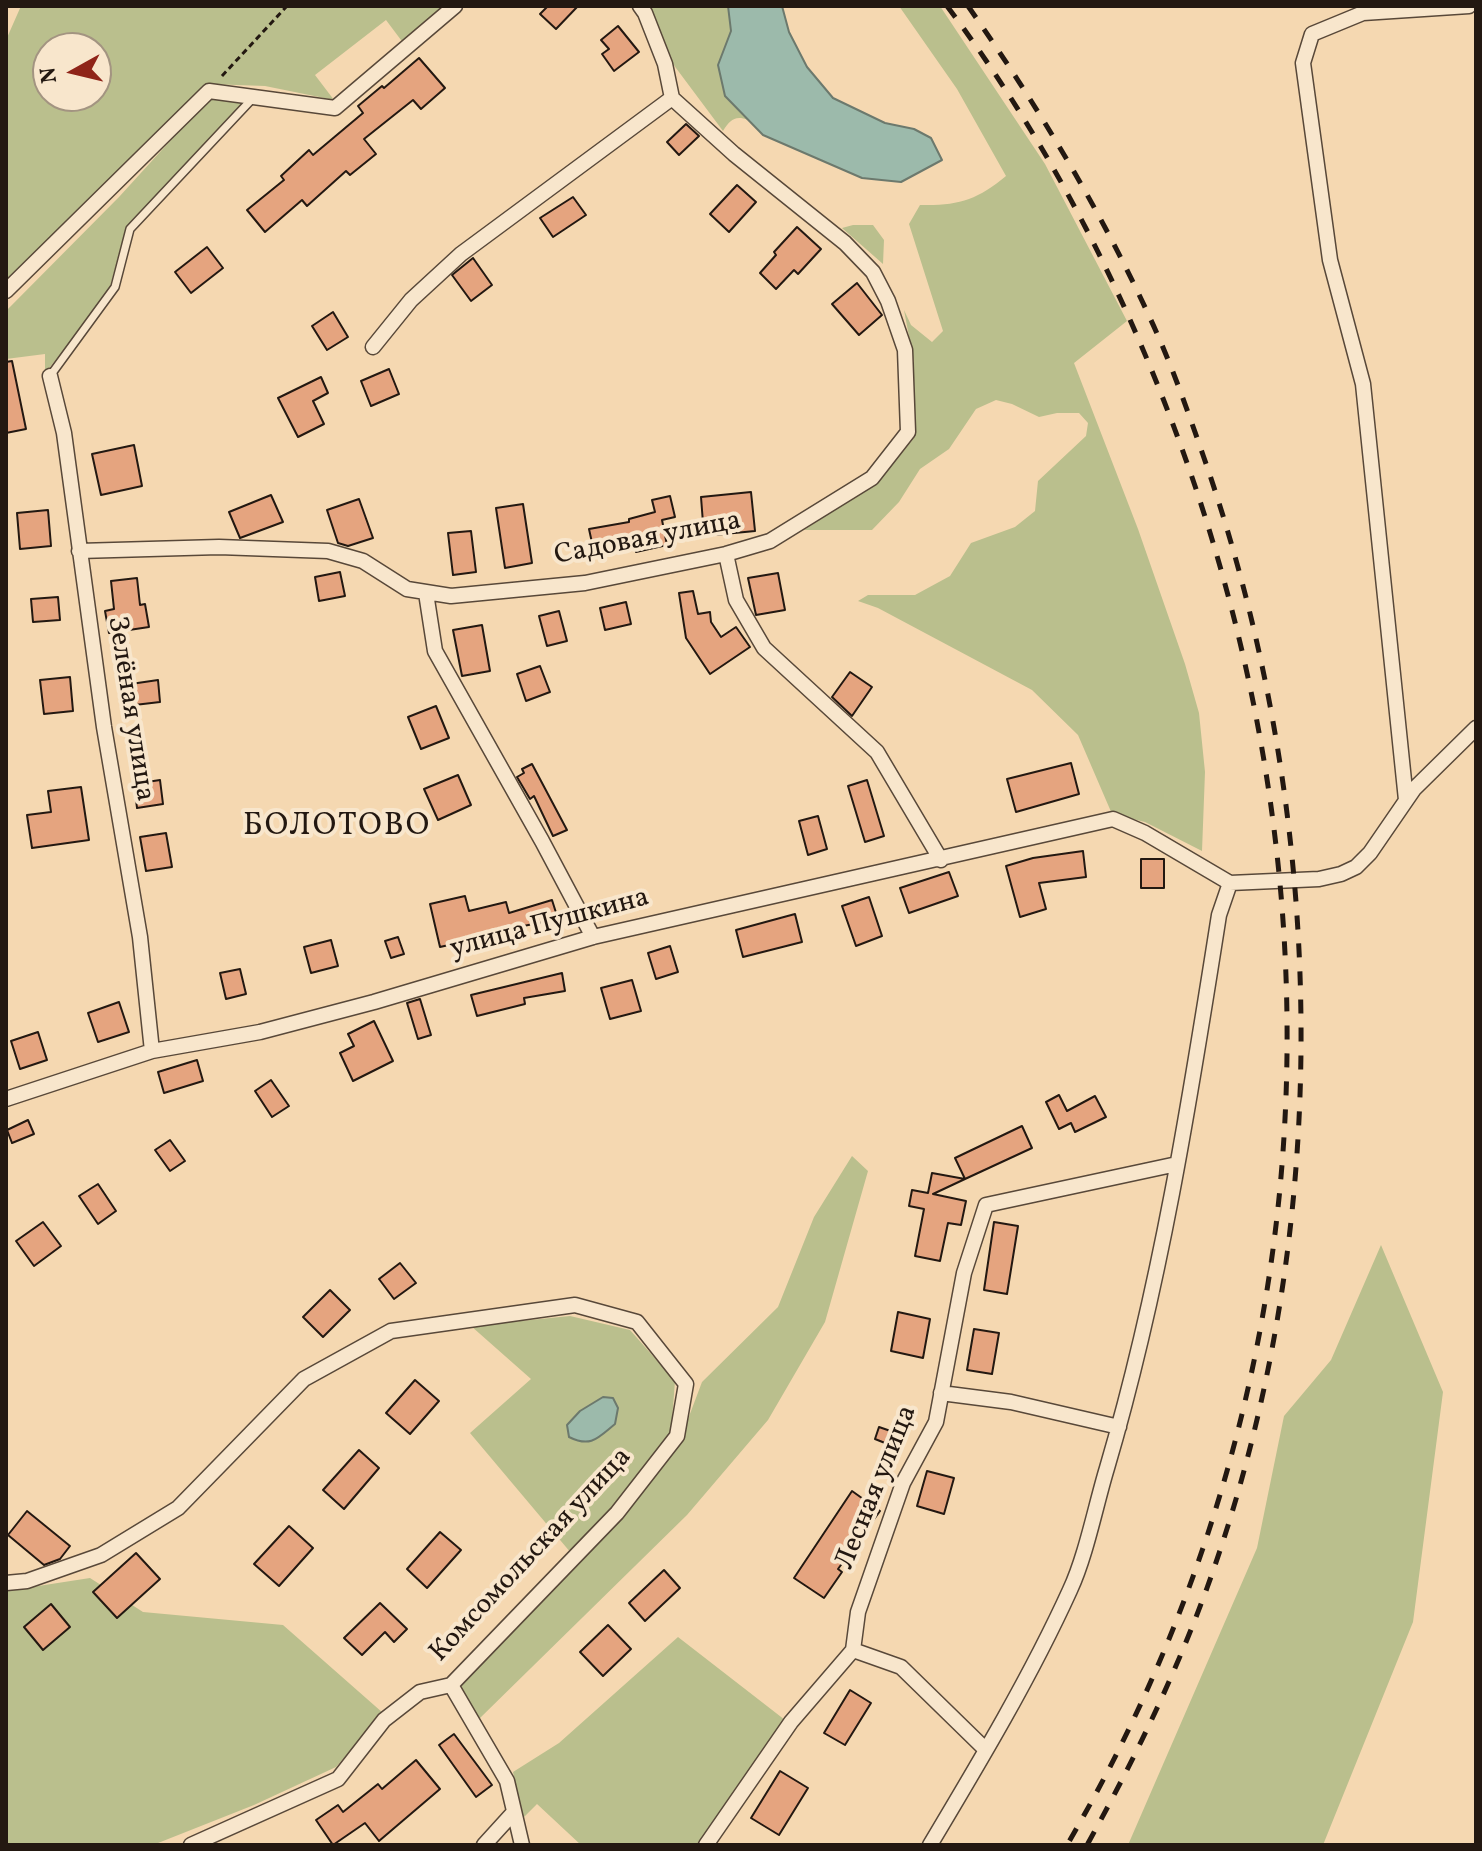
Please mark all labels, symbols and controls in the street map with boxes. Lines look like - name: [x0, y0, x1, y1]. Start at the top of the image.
- north arrow: [32, 32, 112, 112]
- text: N: [33, 65, 66, 85]
- street label: Садовая улица: [552, 505, 744, 575]
- street label: Зелёная улица: [98, 614, 160, 804]
- district label: БОЛОТОВО: [243, 809, 431, 847]
- street label: улица Пушкина: [447, 882, 653, 968]
- street label: Лесная улица: [830, 1401, 926, 1575]
- street label: Комсомольская улица: [424, 1442, 640, 1670]

